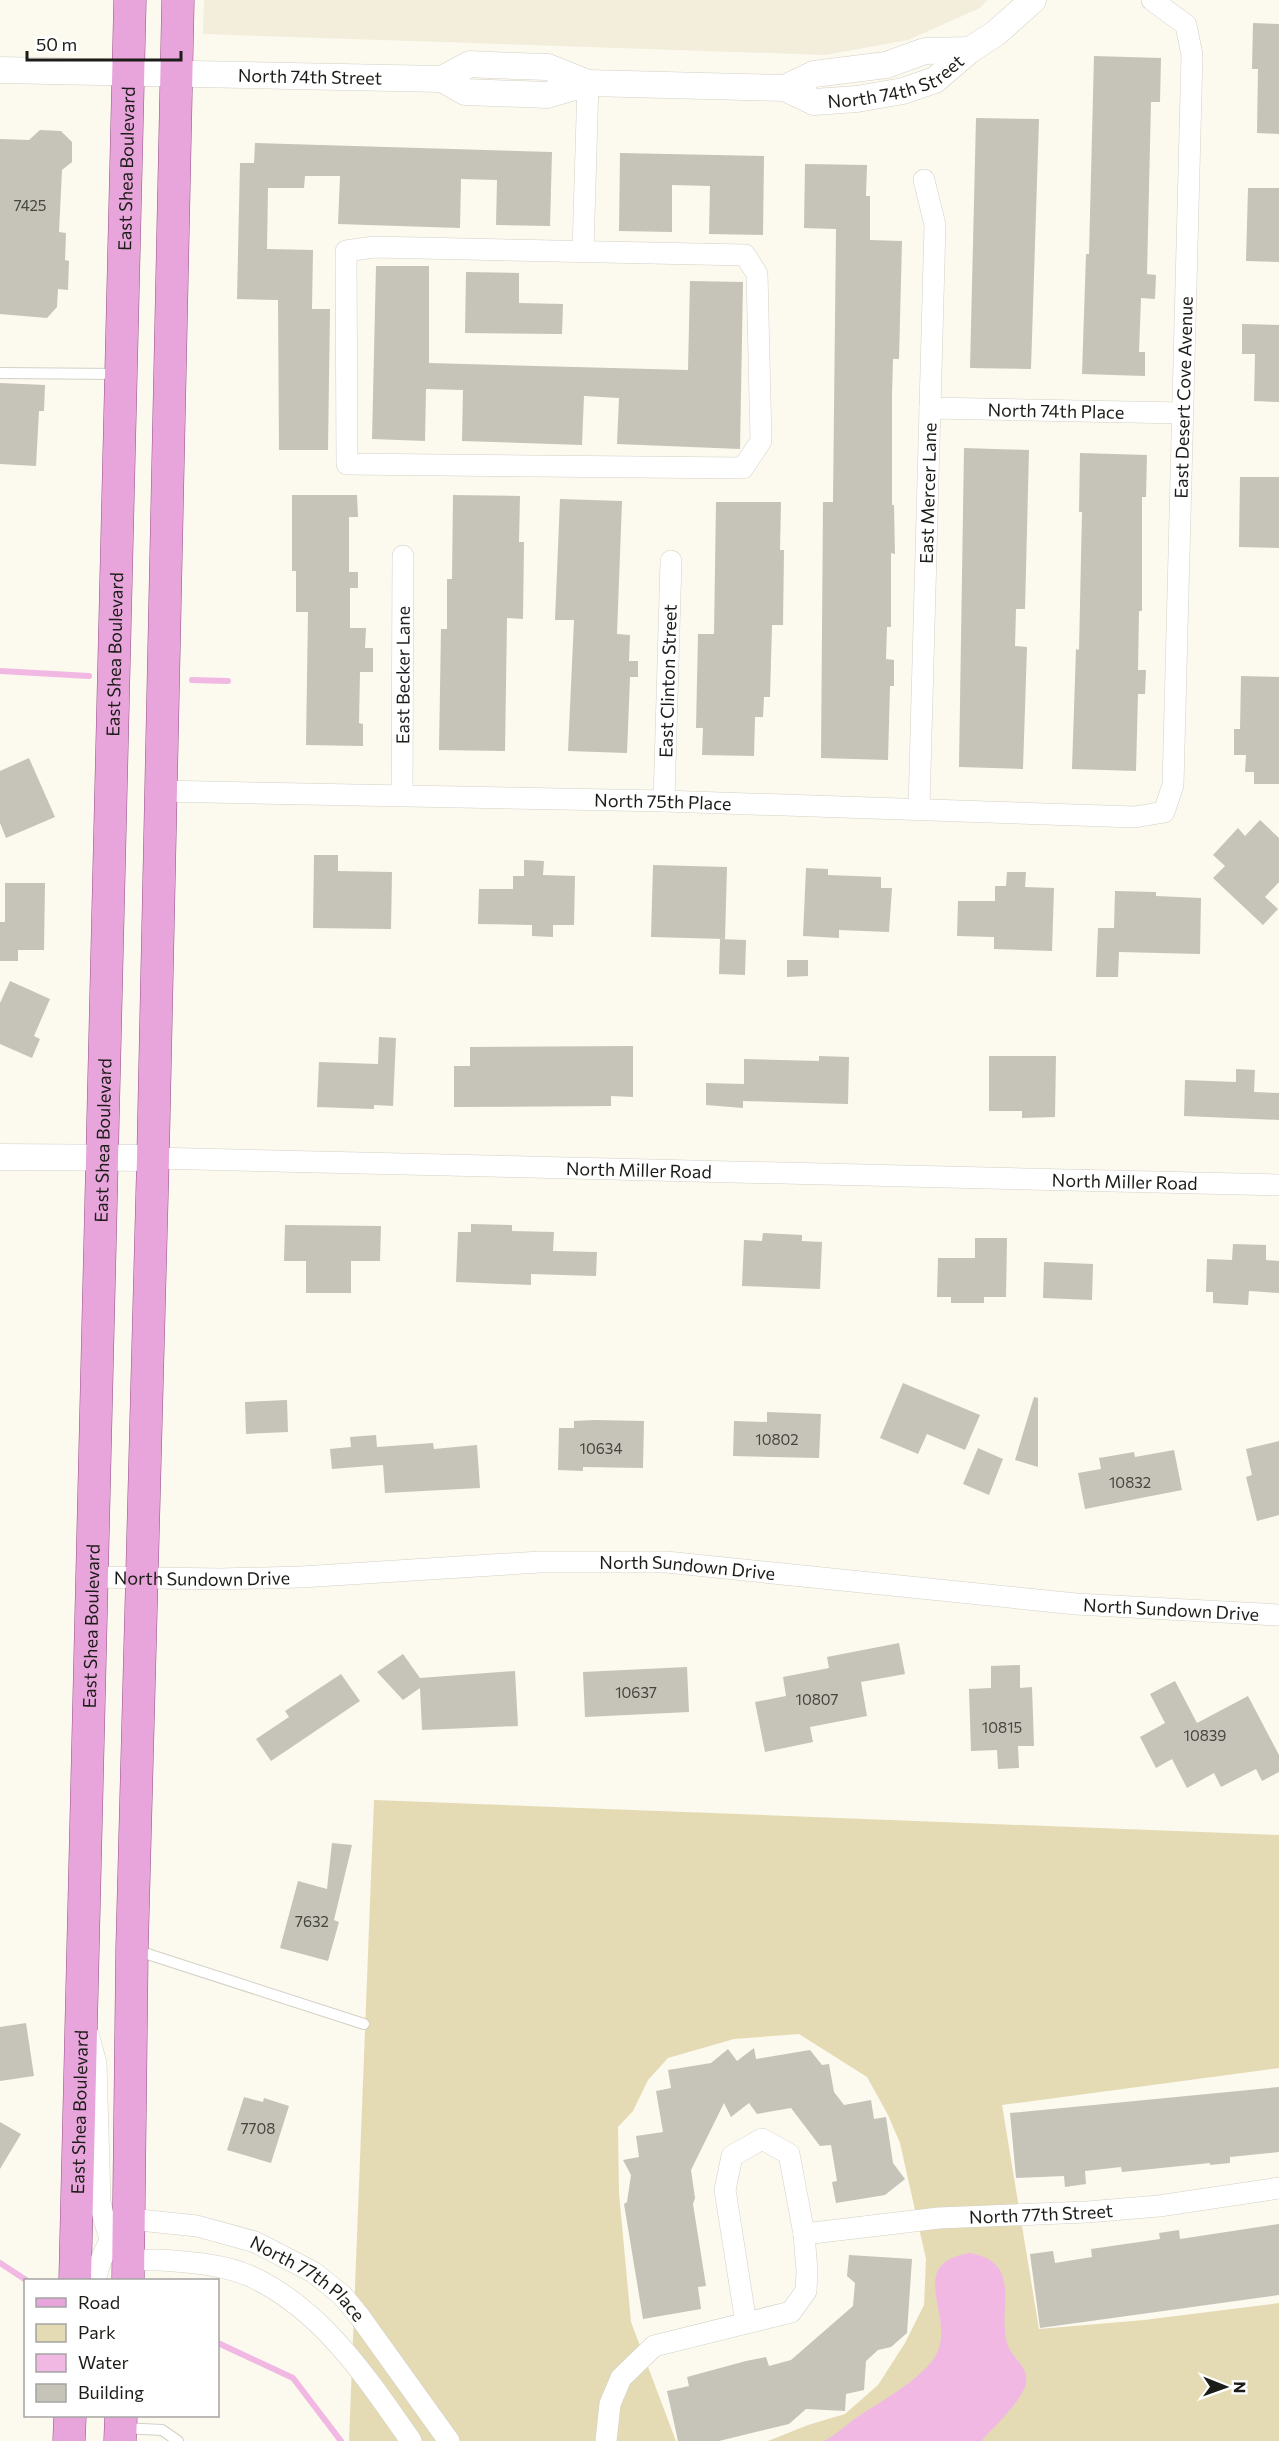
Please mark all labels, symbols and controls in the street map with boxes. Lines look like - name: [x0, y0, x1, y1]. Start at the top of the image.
- scale bar: [27, 24, 182, 62]
- text: 50 m: [36, 33, 77, 55]
- street label: North 74th Street: [827, 50, 968, 112]
- street label: North 74th Street: [238, 64, 382, 89]
- street label: East Shea Boulevard: [113, 86, 139, 251]
- house number: 7425: [14, 196, 46, 214]
- street label: East Desert Cove Avenue: [1169, 296, 1197, 499]
- street label: North 74th Place: [987, 398, 1125, 423]
- street label: East Mercer Lane: [915, 422, 941, 564]
- street label: East Shea Boulevard: [101, 572, 127, 737]
- street label: East Clinton Street: [654, 604, 681, 758]
- street label: East Becker Lane: [391, 606, 414, 744]
- street label: North 75th Place: [594, 789, 732, 814]
- street label: East Shea Boulevard: [90, 1058, 115, 1223]
- street label: North Miller Road: [566, 1157, 712, 1182]
- street label: North Miller Road: [1051, 1169, 1198, 1194]
- house number: 10802: [755, 1430, 799, 1448]
- house number: 10634: [580, 1439, 622, 1457]
- house number: 10832: [1109, 1473, 1151, 1491]
- street label: East Shea Boulevard: [78, 1544, 104, 1709]
- street label: North Sundown Drive: [599, 1551, 776, 1584]
- street label: North Sundown Drive: [114, 1566, 290, 1590]
- street label: North Sundown Drive: [1083, 1593, 1260, 1625]
- house number: 10637: [615, 1683, 657, 1701]
- house number: 10807: [796, 1690, 839, 1708]
- house number: 10815: [982, 1718, 1022, 1736]
- house number: 10839: [1184, 1726, 1226, 1744]
- house number: 7632: [295, 1912, 329, 1930]
- street label: East Shea Boulevard: [66, 2030, 92, 2195]
- house number: 7708: [241, 2119, 275, 2137]
- street label: North 77th Street: [969, 2199, 1114, 2228]
- street label: North 77th Place: [247, 2231, 370, 2326]
- legend: [24, 2279, 219, 2417]
- text: Road: [78, 2291, 120, 2313]
- text: Park: [78, 2321, 116, 2343]
- text: Water: [78, 2351, 129, 2373]
- north arrow: [1195, 2357, 1255, 2417]
- text: Building: [78, 2381, 144, 2403]
- text: N: [1231, 2381, 1250, 2393]

